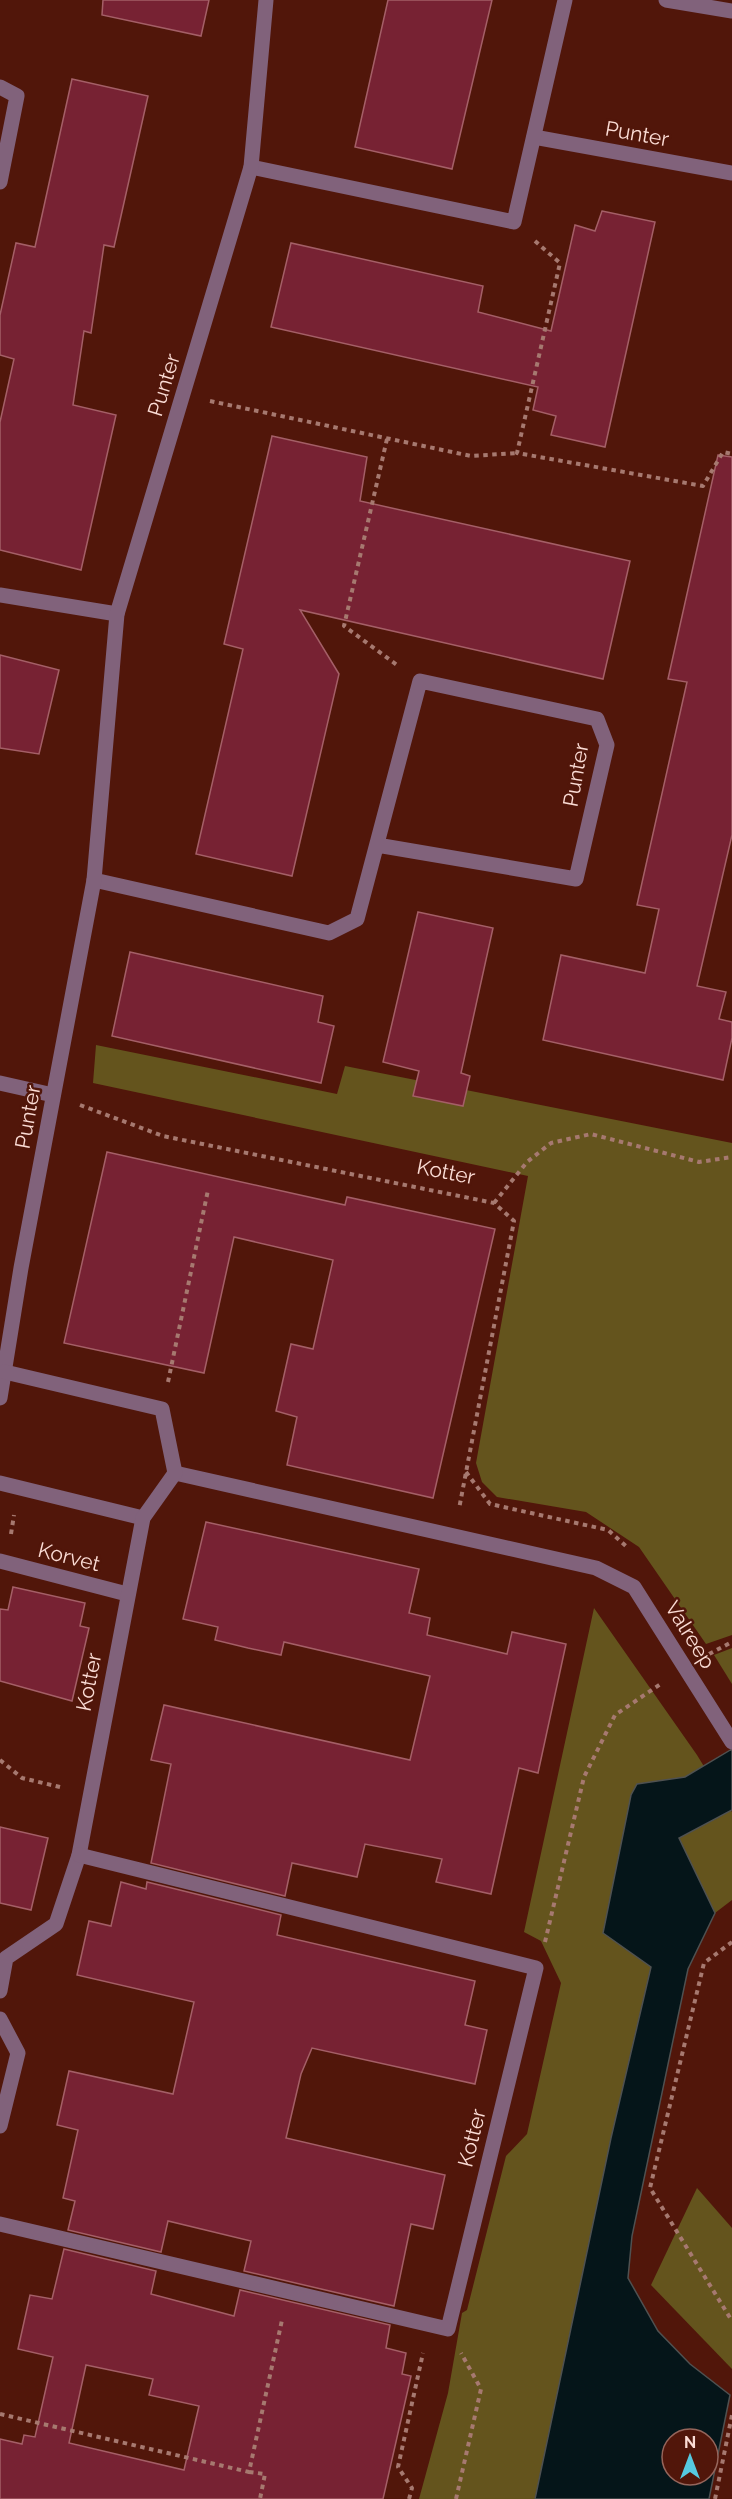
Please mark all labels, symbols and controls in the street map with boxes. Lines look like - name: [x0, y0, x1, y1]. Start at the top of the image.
- street label: Punter: [603, 116, 671, 152]
- street label: Punter: [142, 350, 185, 419]
- street label: Punter: [558, 741, 594, 809]
- street label: Punter: [10, 1083, 46, 1151]
- street label: Kotter: [415, 1154, 478, 1190]
- street label: Korvet: [36, 1537, 103, 1576]
- street label: Valreep: [660, 1596, 721, 1673]
- street label: Kotter: [71, 1650, 107, 1713]
- street label: Kotter: [452, 2106, 491, 2169]
- north arrow: [660, 2427, 720, 2487]
- text: N: [684, 2433, 696, 2452]

